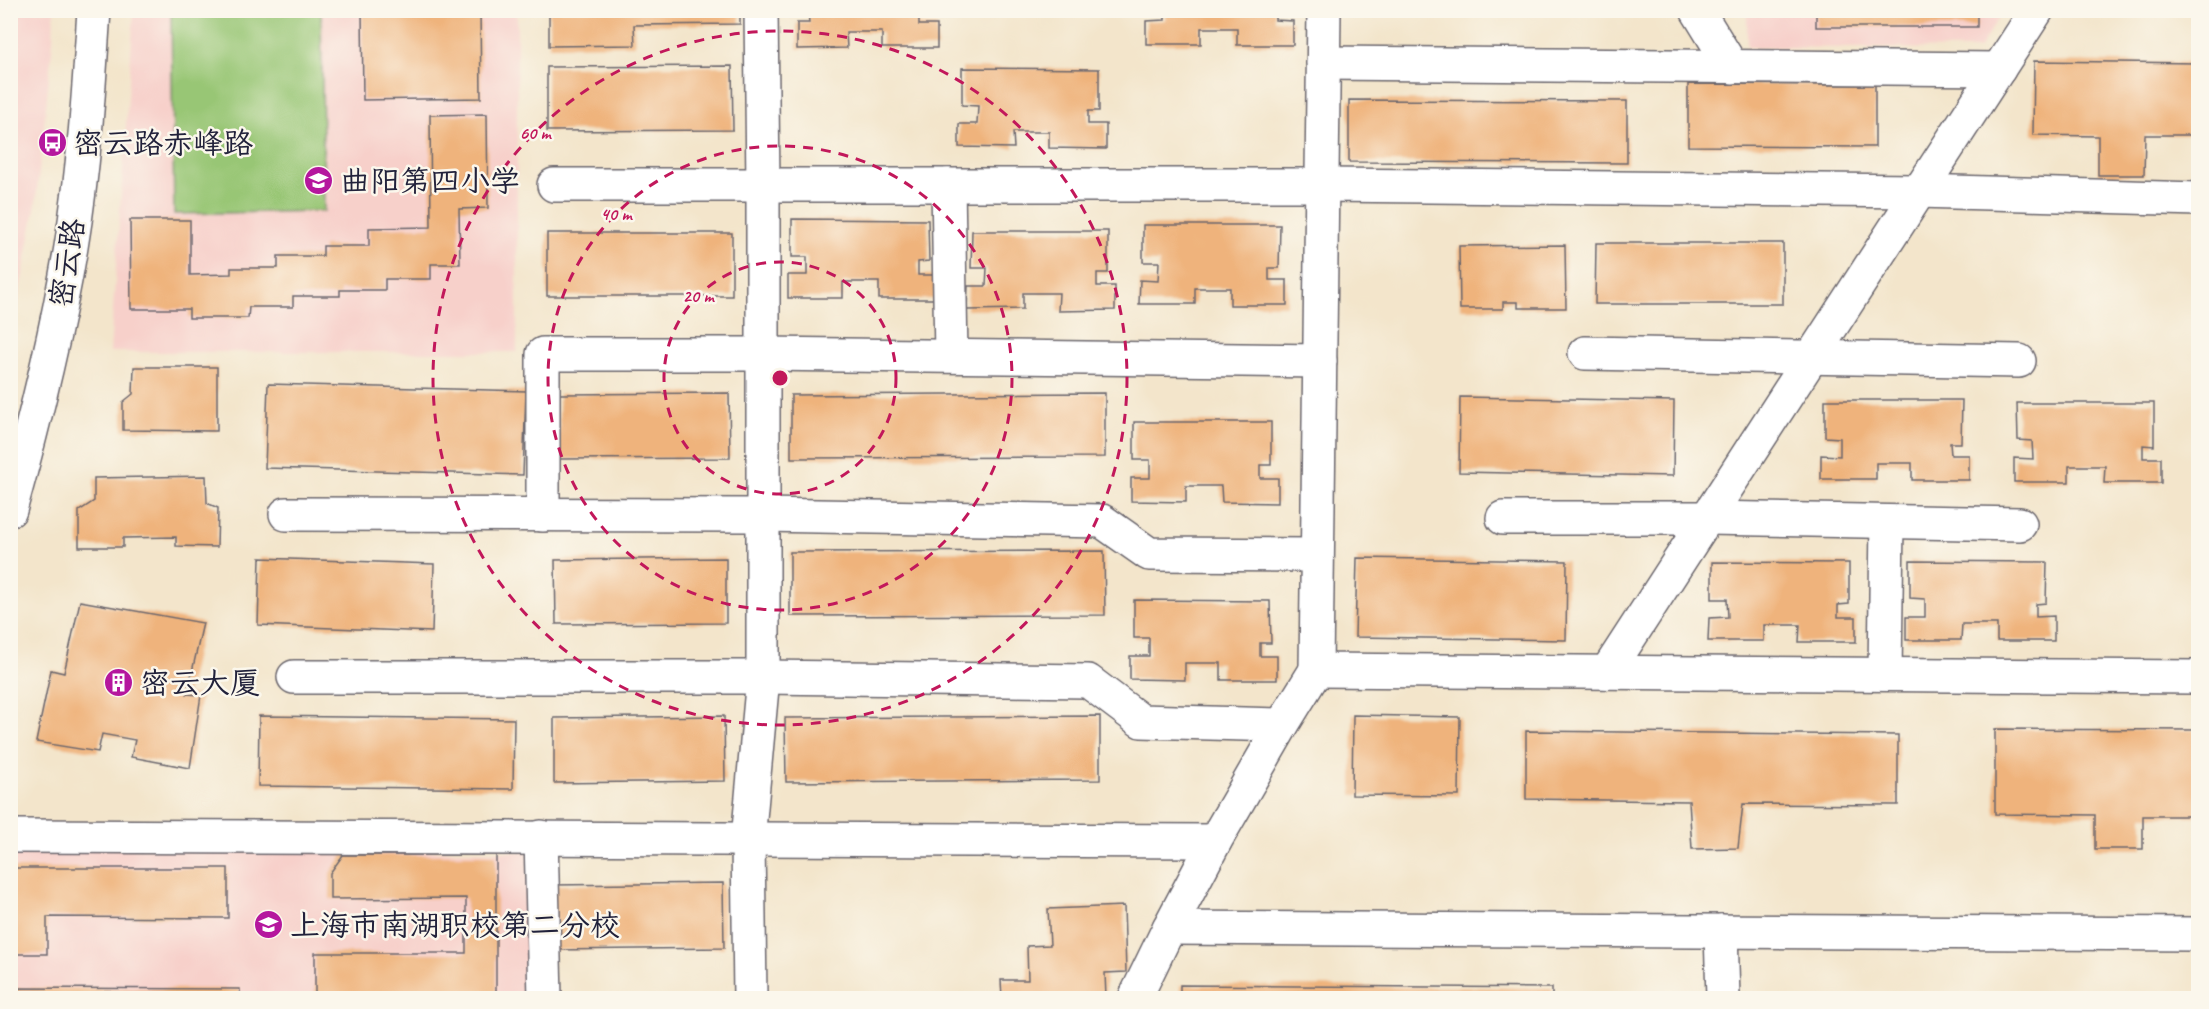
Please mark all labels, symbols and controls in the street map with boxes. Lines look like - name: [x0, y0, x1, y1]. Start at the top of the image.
- text: 60 m: [519, 122, 552, 144]
- place label: 密云路赤峰路: [73, 124, 253, 162]
- bus stop icon: 密云路赤峰路: [36, 127, 68, 159]
- place label: 曲阳第四小学: [340, 162, 520, 200]
- school or university icon: 曲阳第四小学: [303, 165, 335, 197]
- text: 40 m: [601, 203, 633, 225]
- street label: 密云路: [41, 216, 93, 310]
- text: 20 m: [683, 285, 715, 307]
- centre of rings: [770, 368, 790, 388]
- place label: 密云大厦: [140, 664, 260, 702]
- building icon: 密云大厦: [103, 667, 135, 699]
- place label: 上海市南湖职校第二分校: [290, 906, 620, 944]
- school or university icon: 上海市南湖职校第二分校: [253, 909, 285, 941]

